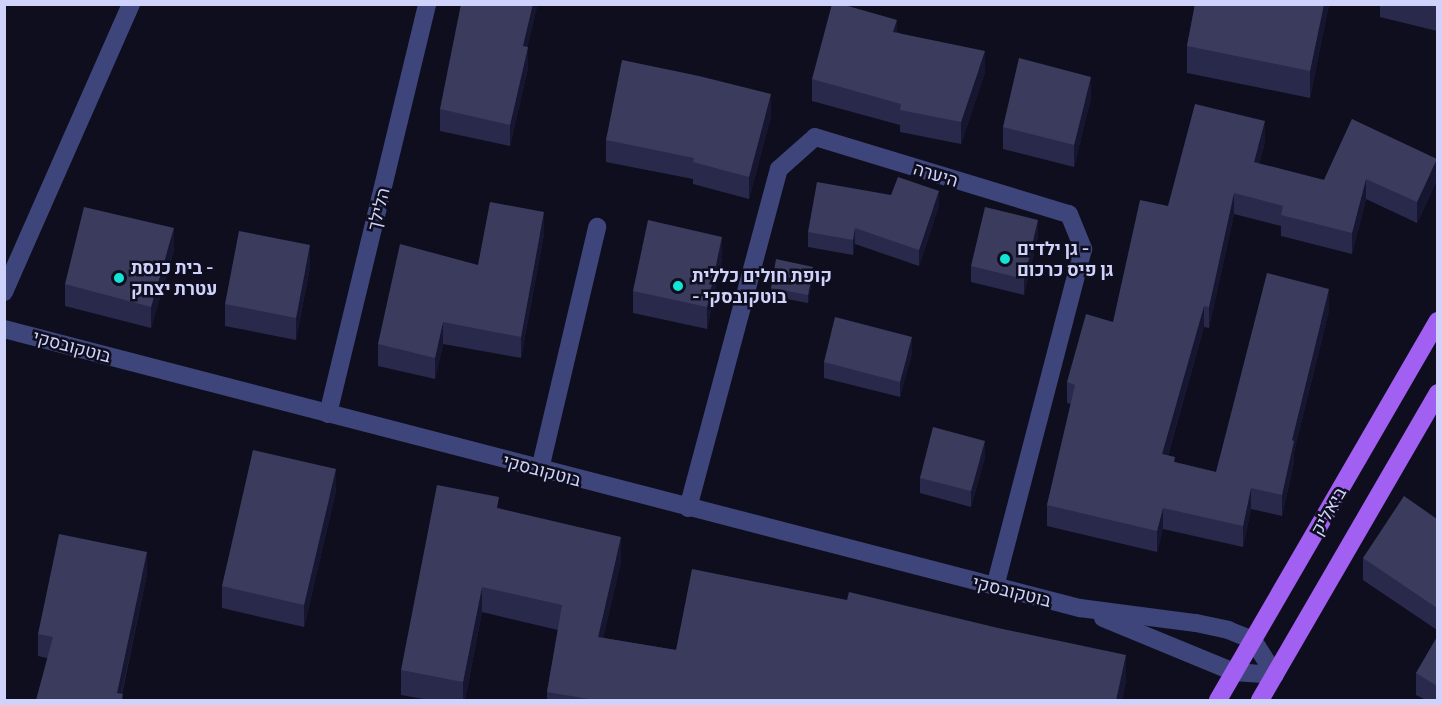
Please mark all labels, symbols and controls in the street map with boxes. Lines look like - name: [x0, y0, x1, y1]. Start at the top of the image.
- street label: היערה: [911, 157, 961, 191]
- street label: הלילך: [362, 185, 394, 233]
- place label: גן ילדים - גן פיס כרכום: [1017, 238, 1114, 280]
- marker: גן ילדים - גן פיס כרכום: [998, 252, 1012, 266]
- place label: בית כנסת - עטרת יצחק: [131, 257, 217, 300]
- place label: קופת חולים כללית - בוטקובסקי: [692, 265, 832, 308]
- marker: בית כנסת - עטרת יצחק: [112, 271, 126, 285]
- marker: קופת חולים כללית - בוטקובסקי: [669, 277, 687, 295]
- street label: בוטקובסקי: [31, 325, 113, 367]
- street label: בוטקובסקי: [501, 449, 583, 491]
- street label: ביאליק: [1306, 483, 1350, 539]
- street label: בוטקובסקי: [971, 571, 1053, 611]

